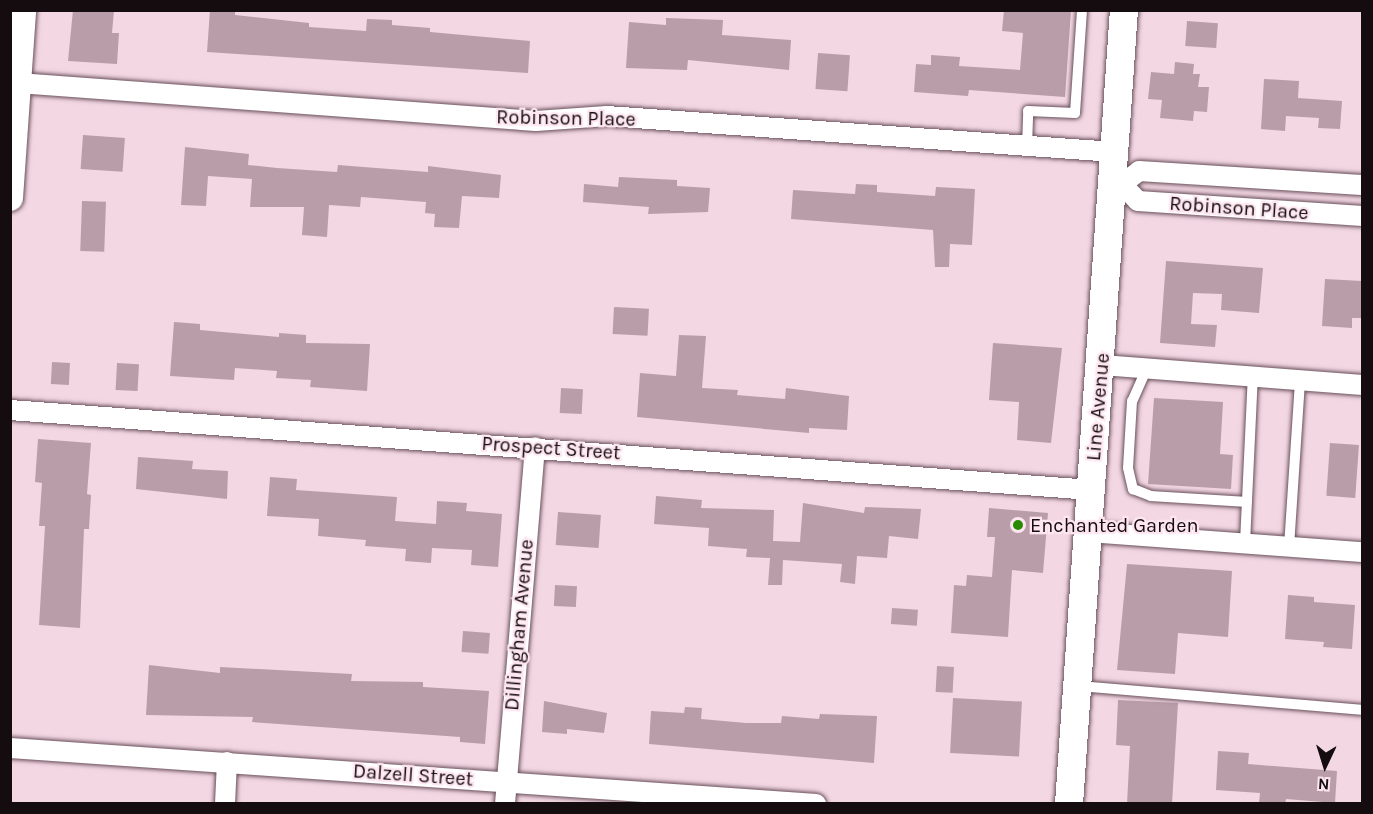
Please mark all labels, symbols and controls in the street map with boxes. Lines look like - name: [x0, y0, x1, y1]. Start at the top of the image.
- street label: Robinson Place: [496, 105, 636, 131]
- street label: Robinson Place: [1169, 191, 1309, 225]
- street label: Line Avenue: [1081, 352, 1115, 462]
- street label: Prospect Street: [481, 431, 621, 465]
- place label: Enchanted Garden: [1030, 513, 1198, 537]
- marker: Enchanted Garden: [1011, 518, 1025, 532]
- street label: Dillingham Avenue: [500, 538, 538, 712]
- north arrow: [1295, 736, 1355, 796]
- street label: Dalzell Street: [352, 759, 474, 791]
- text: N: [1317, 775, 1330, 794]

